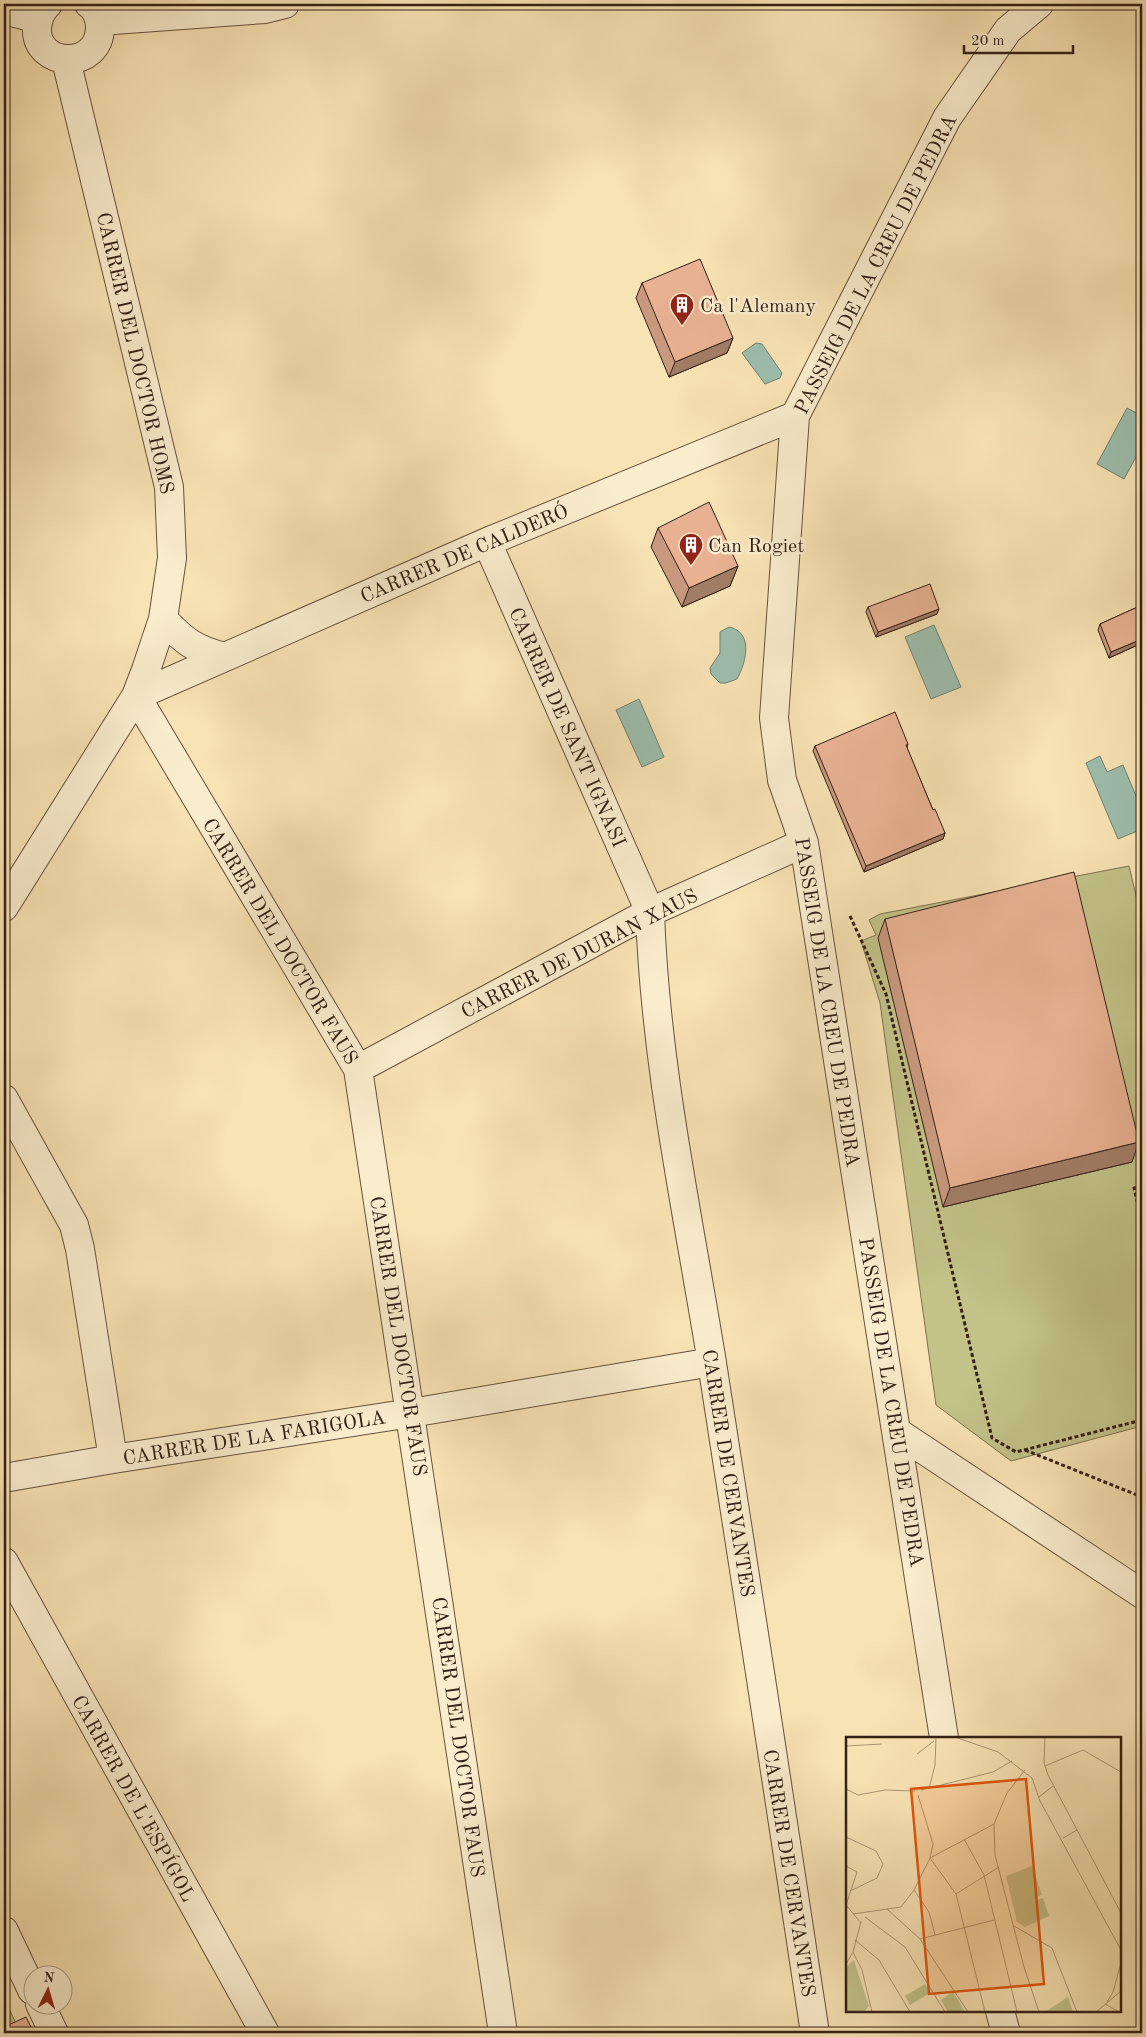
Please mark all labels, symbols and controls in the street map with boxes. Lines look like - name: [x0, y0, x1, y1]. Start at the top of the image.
- scale bar: [964, 22, 1072, 54]
- text: 20 m: [971, 34, 1005, 49]
- street label: PASSEIG DE LA CREU DE PEDRA: [792, 112, 961, 418]
- street label: CARRER DEL DOCTOR HOMS: [92, 211, 176, 496]
- building icon: Ca l'Alemany: [669, 292, 695, 326]
- place label: Ca l'Alemany: [700, 297, 817, 317]
- street label: CARRER DE CALDERÓ: [356, 498, 572, 608]
- building icon: Can Rogiet: [678, 532, 704, 566]
- place label: Can Rogiet: [708, 537, 804, 557]
- street label: CARRER DE SANT IGNASI: [504, 605, 628, 851]
- street label: CARRER DEL DOCTOR FAUS: [198, 816, 361, 1068]
- street label: PASSEIG DE LA CREU DE PEDRA: [790, 836, 862, 1169]
- street label: CARRER DE DURAN XAUS: [458, 886, 701, 1023]
- street label: CARRER DEL DOCTOR FAUS: [365, 1195, 429, 1478]
- street label: PASSEIG DE LA CREU DE PEDRA: [854, 1236, 926, 1569]
- street label: CARRER DE CERVANTES: [698, 1348, 756, 1598]
- street label: CARRER DE LA FARIGOLA: [122, 1408, 387, 1470]
- street label: CARRER DEL DOCTOR FAUS: [427, 1596, 487, 1879]
- street label: CARRER DE L'ESPÍGOL: [67, 1691, 200, 1906]
- inset map: [846, 1737, 1121, 2012]
- street label: CARRER DE CERVANTES: [759, 1748, 817, 1998]
- north arrow: [22, 1964, 72, 2014]
- text: N: [43, 1971, 55, 1986]

